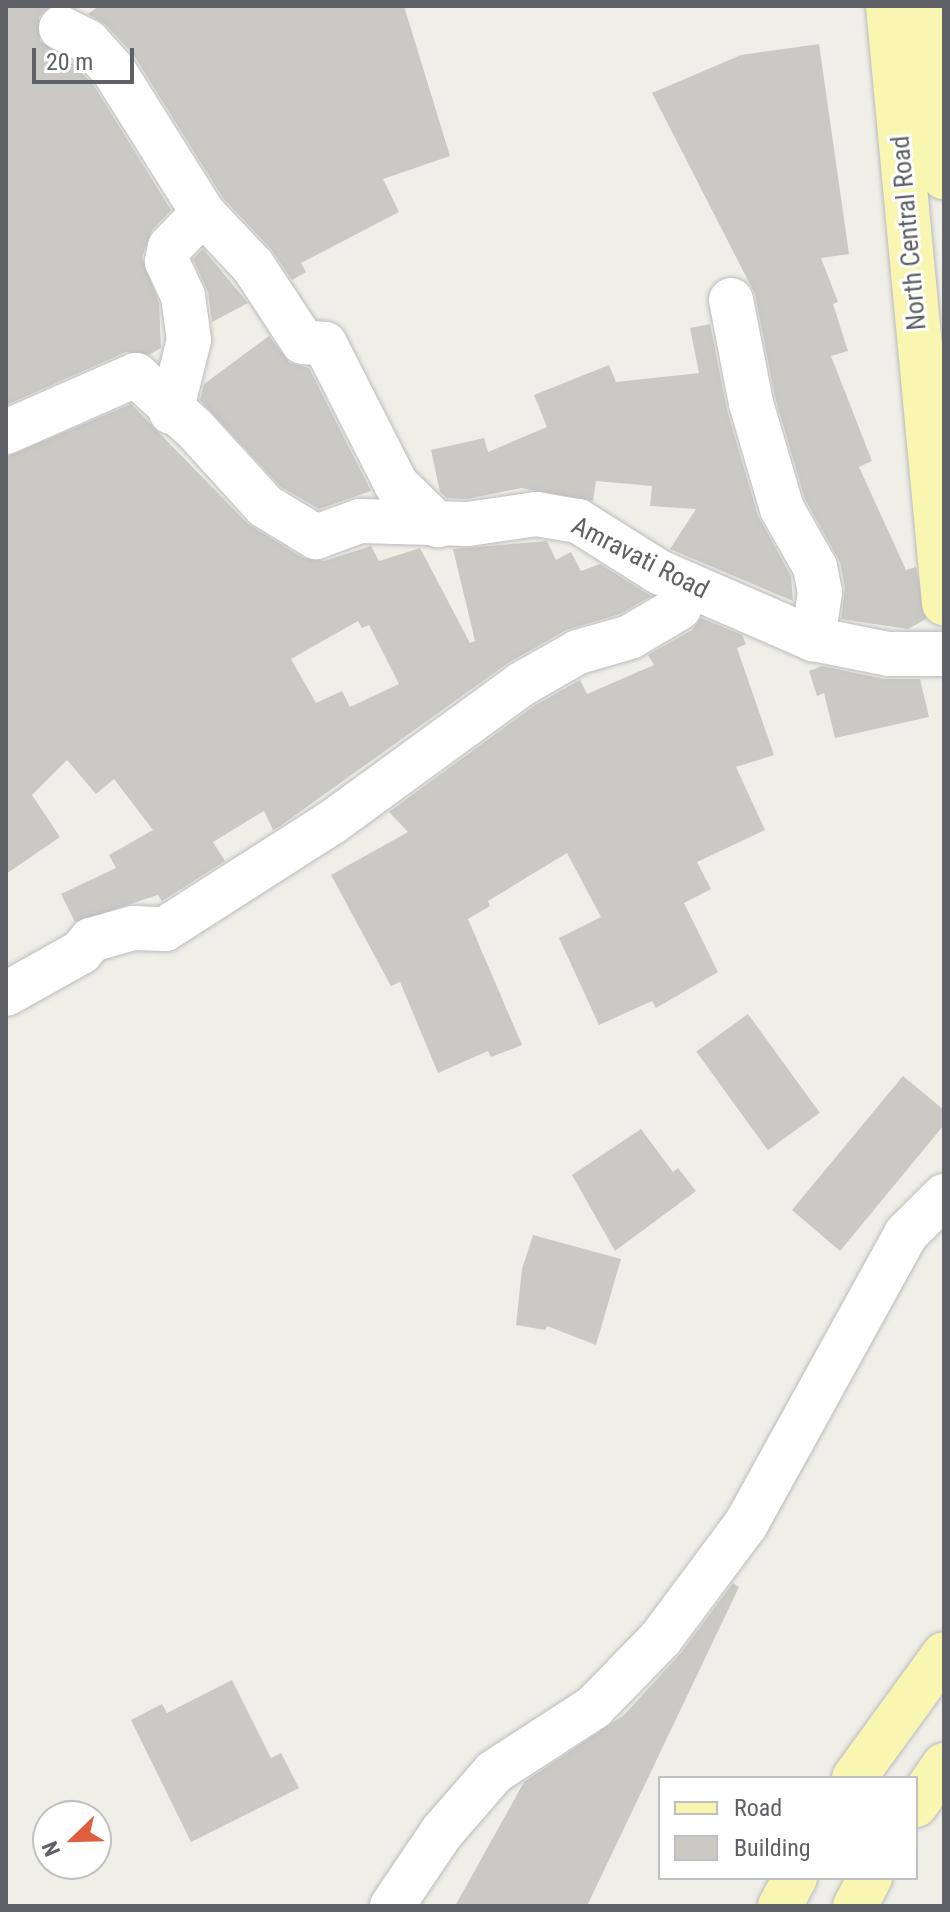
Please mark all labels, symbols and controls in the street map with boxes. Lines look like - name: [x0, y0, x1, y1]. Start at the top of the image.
- scale bar: [36, 32, 138, 82]
- text: 20 m: [46, 48, 93, 76]
- street label: North Central Road: [885, 134, 933, 332]
- street label: Amravati Road: [566, 510, 714, 606]
- legend: [658, 1776, 918, 1880]
- text: Road: [734, 1794, 782, 1822]
- north arrow: [32, 1800, 112, 1880]
- text: Building: [734, 1834, 811, 1862]
- text: N: [37, 1838, 65, 1860]

